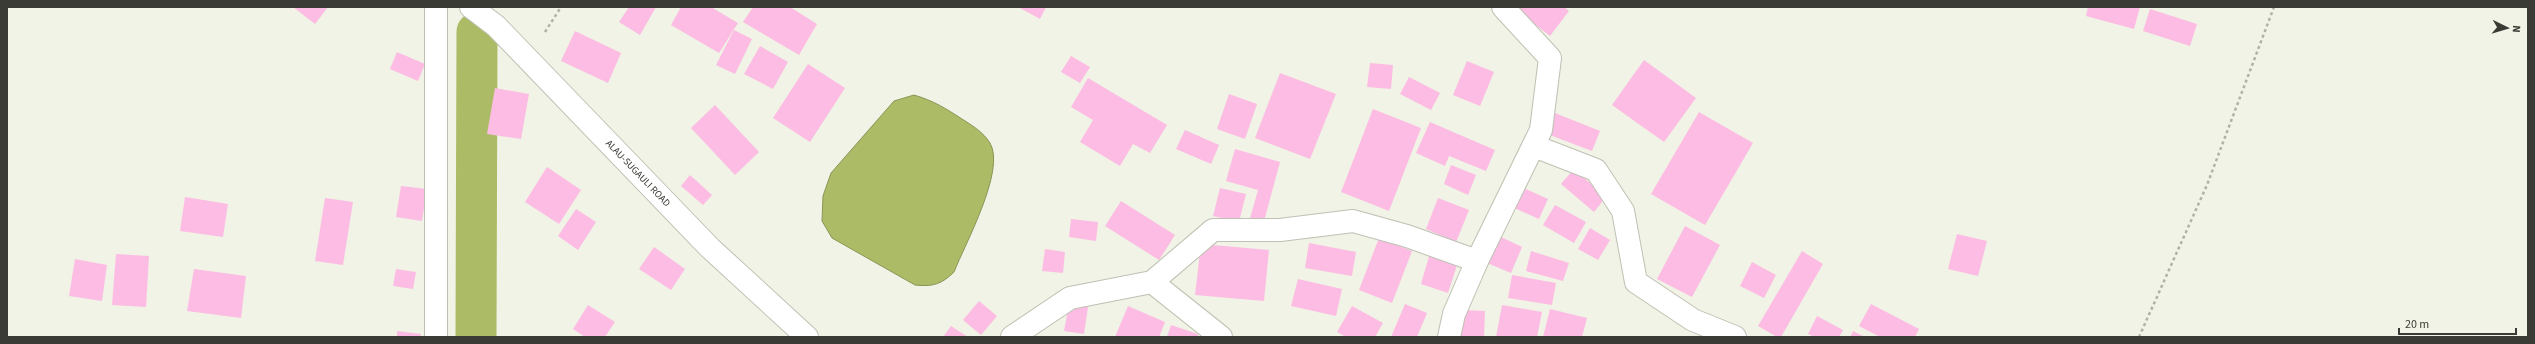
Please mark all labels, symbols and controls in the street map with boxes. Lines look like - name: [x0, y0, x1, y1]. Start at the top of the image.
- north arrow: [2487, 8, 2527, 48]
- text: N: [2509, 25, 2524, 33]
- street label: ALAU-SUGAULI ROAD: [602, 137, 674, 210]
- scale bar: [2399, 310, 2516, 336]
- text: 20 m: [2405, 316, 2429, 333]

